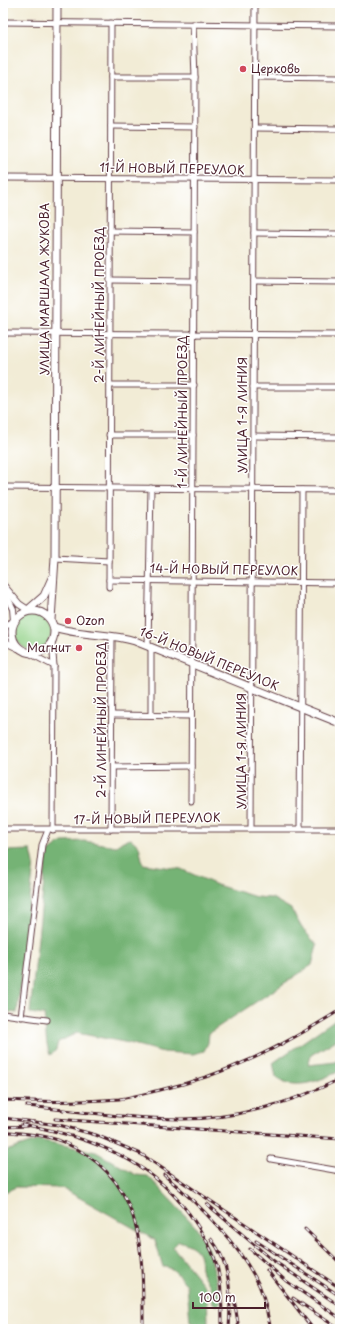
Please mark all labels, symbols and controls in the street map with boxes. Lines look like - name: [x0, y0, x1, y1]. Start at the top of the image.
- place label: Церковь: [251, 59, 300, 77]
- marker: Церковь: [238, 64, 248, 74]
- street label: 11-Й НОВЫЙ ПЕРЕУЛОК: [99, 158, 245, 178]
- street label: УЛИЦА МАРШАЛА ЖУКОВА: [35, 203, 53, 375]
- street label: 2-Й ЛИНЕЙНЫЙ ПРОЕЗД: [90, 227, 108, 383]
- street label: 1-Й ЛИНЕЙНЫЙ ПРОЕЗД: [173, 335, 191, 489]
- street label: УЛИЦА 1-Я ЛИНИЯ: [233, 357, 251, 473]
- street label: 14-Й НОВЫЙ ПЕРЕУЛОК: [150, 559, 299, 579]
- place label: Ozon: [76, 611, 105, 629]
- marker: Ozon: [63, 616, 73, 626]
- street label: 16-Й НОВЫЙ ПЕРЕУЛОК: [137, 622, 282, 694]
- place label: Магнит: [27, 638, 72, 656]
- street label: 2-Й ЛИНЕЙНЫЙ ПРОЕЗД: [92, 642, 110, 798]
- marker: Магнит: [74, 643, 84, 653]
- street label: УЛИЦА 1-Я ЛИНИЯ: [232, 693, 250, 809]
- street label: 17-Й НОВЫЙ ПЕРЕУЛОК: [73, 808, 221, 828]
- scale bar: [193, 1284, 265, 1310]
- text: 100 m: [199, 1288, 236, 1306]

